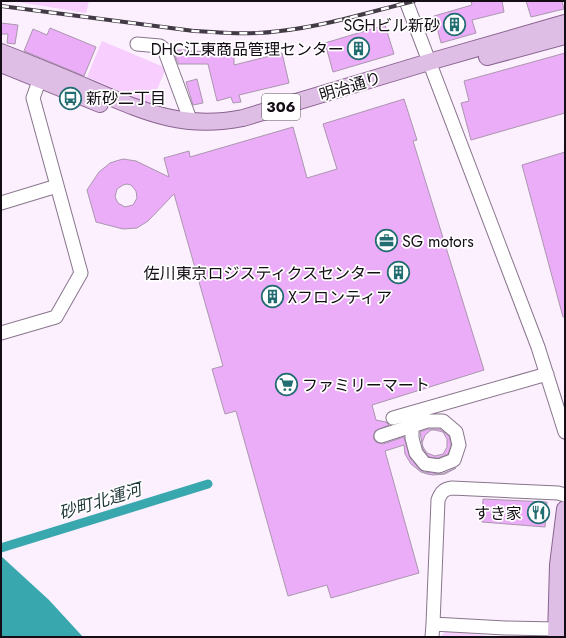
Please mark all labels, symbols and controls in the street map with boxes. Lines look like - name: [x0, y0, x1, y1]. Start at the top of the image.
- building icon: SGHビル新砂: [442, 12, 468, 38]
- place label: SGHビル新砂: [343, 14, 440, 37]
- building icon: DHC江東商品管理センター: [346, 36, 372, 62]
- place label: DHC江東商品管理センター: [151, 38, 344, 61]
- street label: 明治通り: [316, 66, 384, 107]
- bus stop icon: 新砂二丁目: [58, 85, 84, 111]
- place label: 新砂二丁目: [86, 87, 166, 110]
- road number: 306: [262, 94, 300, 120]
- office icon: SG motors: [374, 228, 400, 254]
- place label: SG motors: [402, 230, 474, 253]
- building icon: 佐川東京ロジスティクスセンター: [385, 260, 411, 286]
- place label: 佐川東京ロジスティクスセンター: [143, 262, 382, 285]
- building icon: Xフロンティア: [259, 284, 285, 310]
- place label: Xフロンティア: [288, 286, 392, 309]
- supermarket icon: ファミリーマート: [274, 372, 300, 398]
- place label: ファミリーマート: [302, 374, 430, 397]
- water label: 砂町北運河: [56, 476, 147, 525]
- restaurant icon: すき家: [525, 500, 551, 526]
- place label: すき家: [474, 502, 522, 525]

